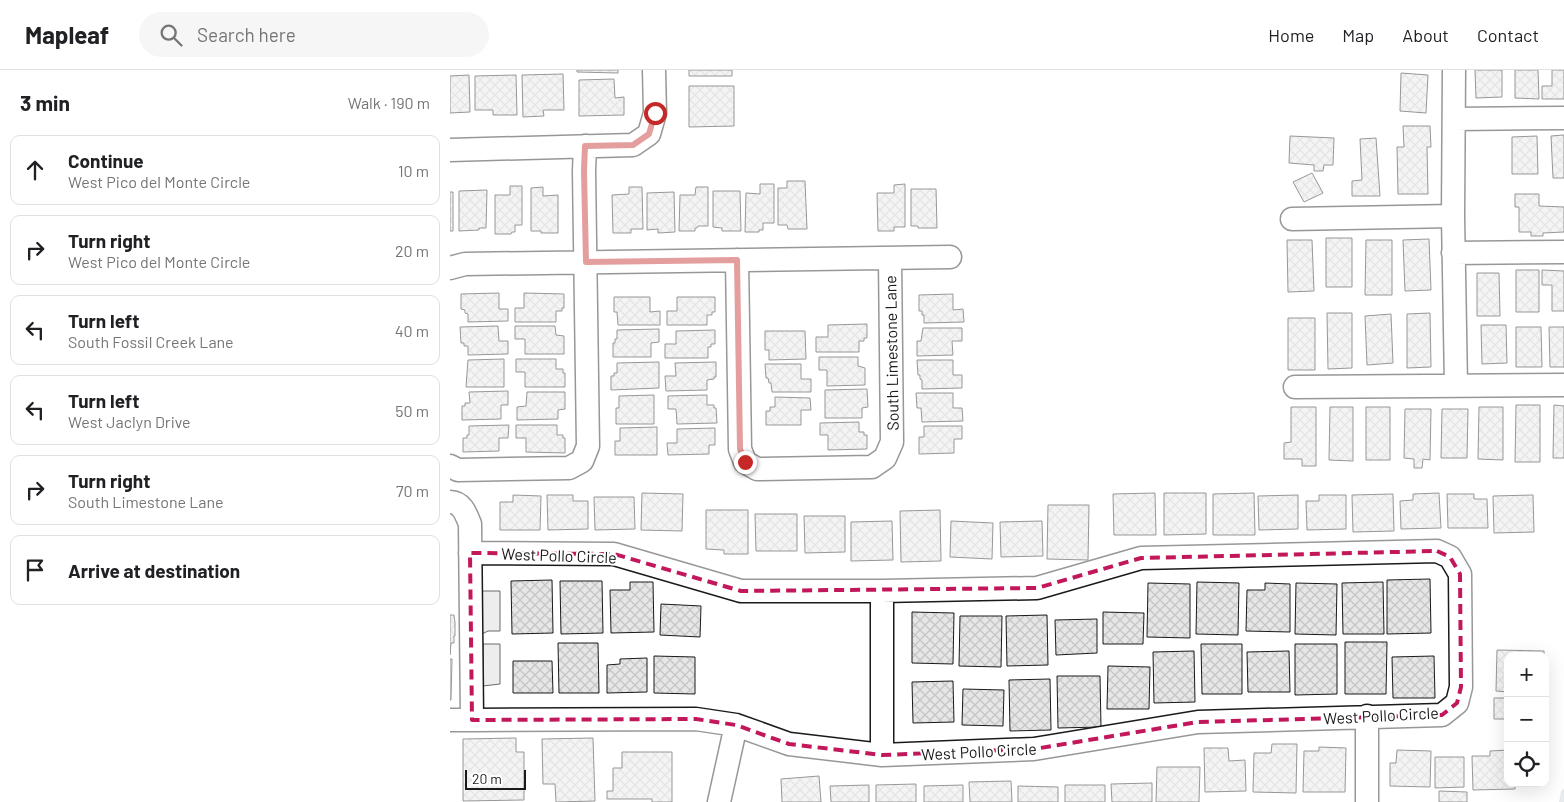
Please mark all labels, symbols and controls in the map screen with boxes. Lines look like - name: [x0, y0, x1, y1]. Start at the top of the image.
- search box: [139, 12, 489, 57]
- text: Mapleaf: [25, 20, 109, 49]
- icon: search: [157, 21, 185, 49]
- text: Search here: [197, 23, 296, 46]
- text: Home: [1268, 24, 1314, 46]
- text: Map: [1342, 24, 1374, 46]
- text: About: [1402, 24, 1449, 46]
- text: Contact: [1477, 24, 1539, 46]
- text: 3 min: [20, 90, 70, 115]
- text: Walk · 190 m: [348, 93, 430, 112]
- route start: [644, 102, 667, 125]
- text: Continue: [68, 149, 144, 172]
- icon: ahead: [21, 156, 49, 184]
- text: 10 m: [398, 161, 429, 180]
- text: West Pico del Monte Circle: [68, 172, 250, 191]
- text: Turn right: [68, 229, 150, 252]
- icon: right: [21, 236, 49, 264]
- text: 20 m: [395, 241, 429, 260]
- text: West Pico del Monte Circle: [68, 252, 250, 271]
- street label: South Limestone Lane: [880, 275, 902, 431]
- text: Turn left: [68, 309, 139, 332]
- icon: left: [21, 316, 49, 344]
- text: 40 m: [395, 321, 429, 340]
- text: South Fossil Creek Lane: [68, 332, 234, 351]
- text: Turn left: [68, 389, 139, 412]
- icon: left: [21, 396, 49, 424]
- text: 50 m: [395, 401, 429, 420]
- text: West Jaclyn Drive: [68, 412, 191, 431]
- route end: [734, 451, 757, 474]
- text: Turn right: [68, 469, 150, 492]
- icon: right: [21, 476, 49, 504]
- text: 70 m: [396, 481, 429, 500]
- text: South Limestone Lane: [68, 492, 224, 511]
- street label: West Pollo Circle: [501, 543, 617, 567]
- icon: arrive: [21, 556, 49, 584]
- text: Arrive at destination: [68, 559, 240, 582]
- map controls: [1504, 652, 1549, 787]
- button: +: [1504, 652, 1549, 697]
- button: −: [1504, 697, 1549, 742]
- street label: West Pollo Circle: [1323, 702, 1439, 728]
- street label: West Pollo Circle: [921, 738, 1037, 764]
- button: locate: [1504, 742, 1549, 787]
- scale bar: [465, 767, 526, 790]
- text: 20 m: [472, 770, 502, 787]

